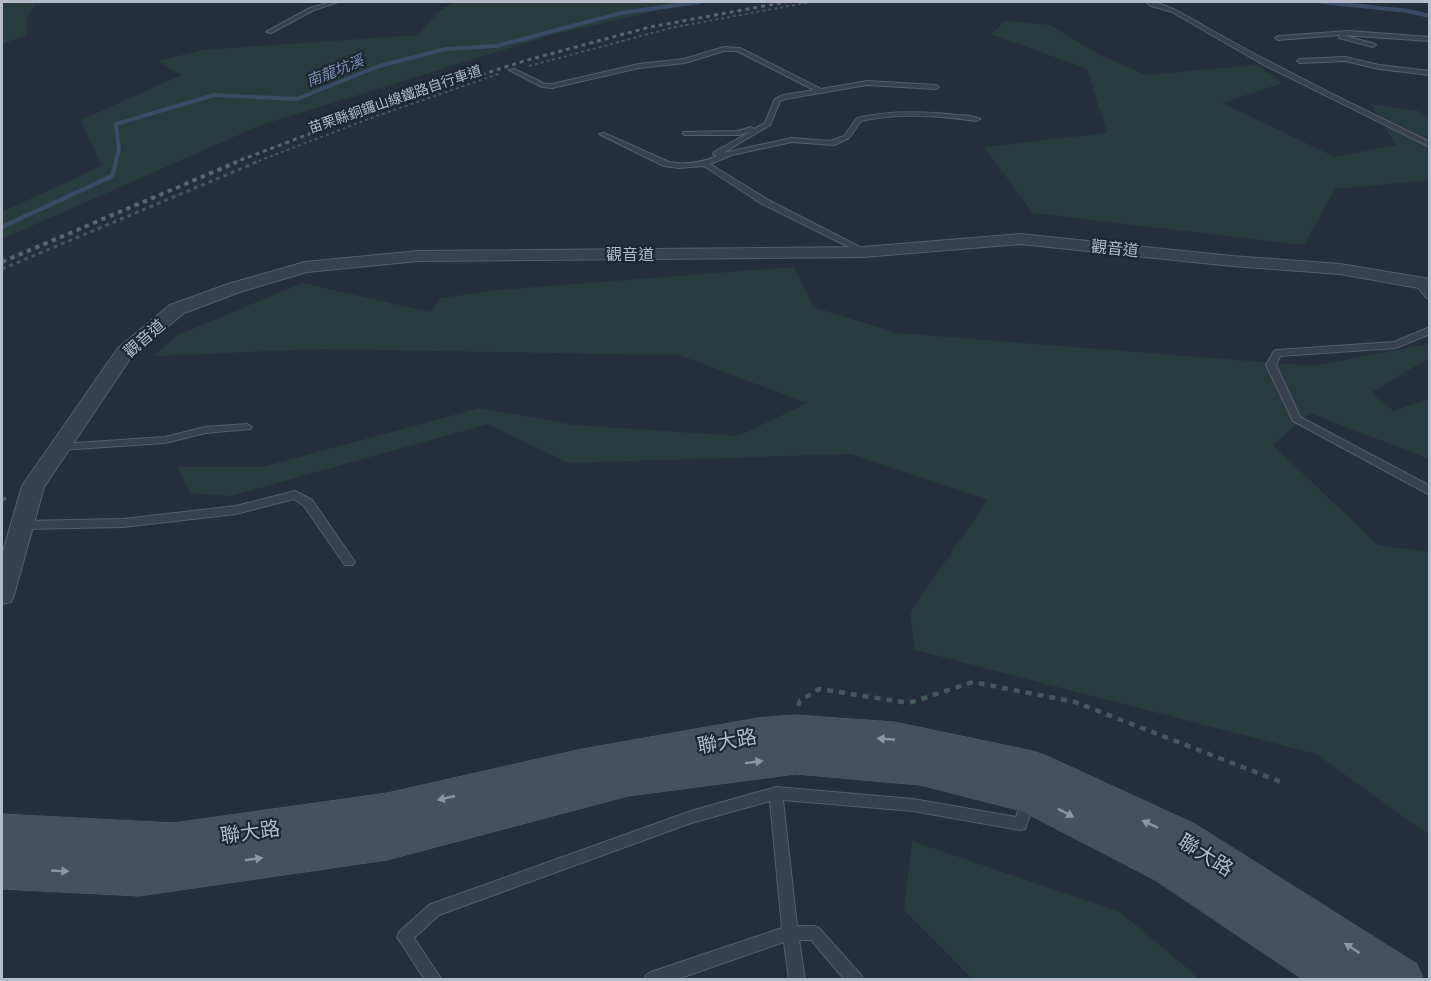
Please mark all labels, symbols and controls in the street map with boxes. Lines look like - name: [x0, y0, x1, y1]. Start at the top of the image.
- water label: 南龍坑溪: [303, 50, 368, 91]
- street label: 苗栗縣銅鑼山線鐵路自行車道: [306, 61, 484, 137]
- street label: 觀音道: [1090, 237, 1140, 260]
- street label: 觀音道: [606, 245, 654, 264]
- street label: 觀音道: [120, 315, 169, 361]
- street label: 聯大路: [695, 724, 759, 758]
- one-way arrow: [877, 734, 896, 744]
- one-way arrow: [744, 757, 763, 767]
- one-way arrow: [437, 794, 456, 804]
- one-way arrow: [1057, 808, 1075, 818]
- street label: 聯大路: [219, 816, 281, 848]
- one-way arrow: [1141, 819, 1158, 828]
- street label: 聯大路: [1174, 829, 1238, 881]
- one-way arrow: [244, 854, 263, 863]
- one-way arrow: [50, 867, 69, 876]
- one-way arrow: [1344, 942, 1360, 954]

